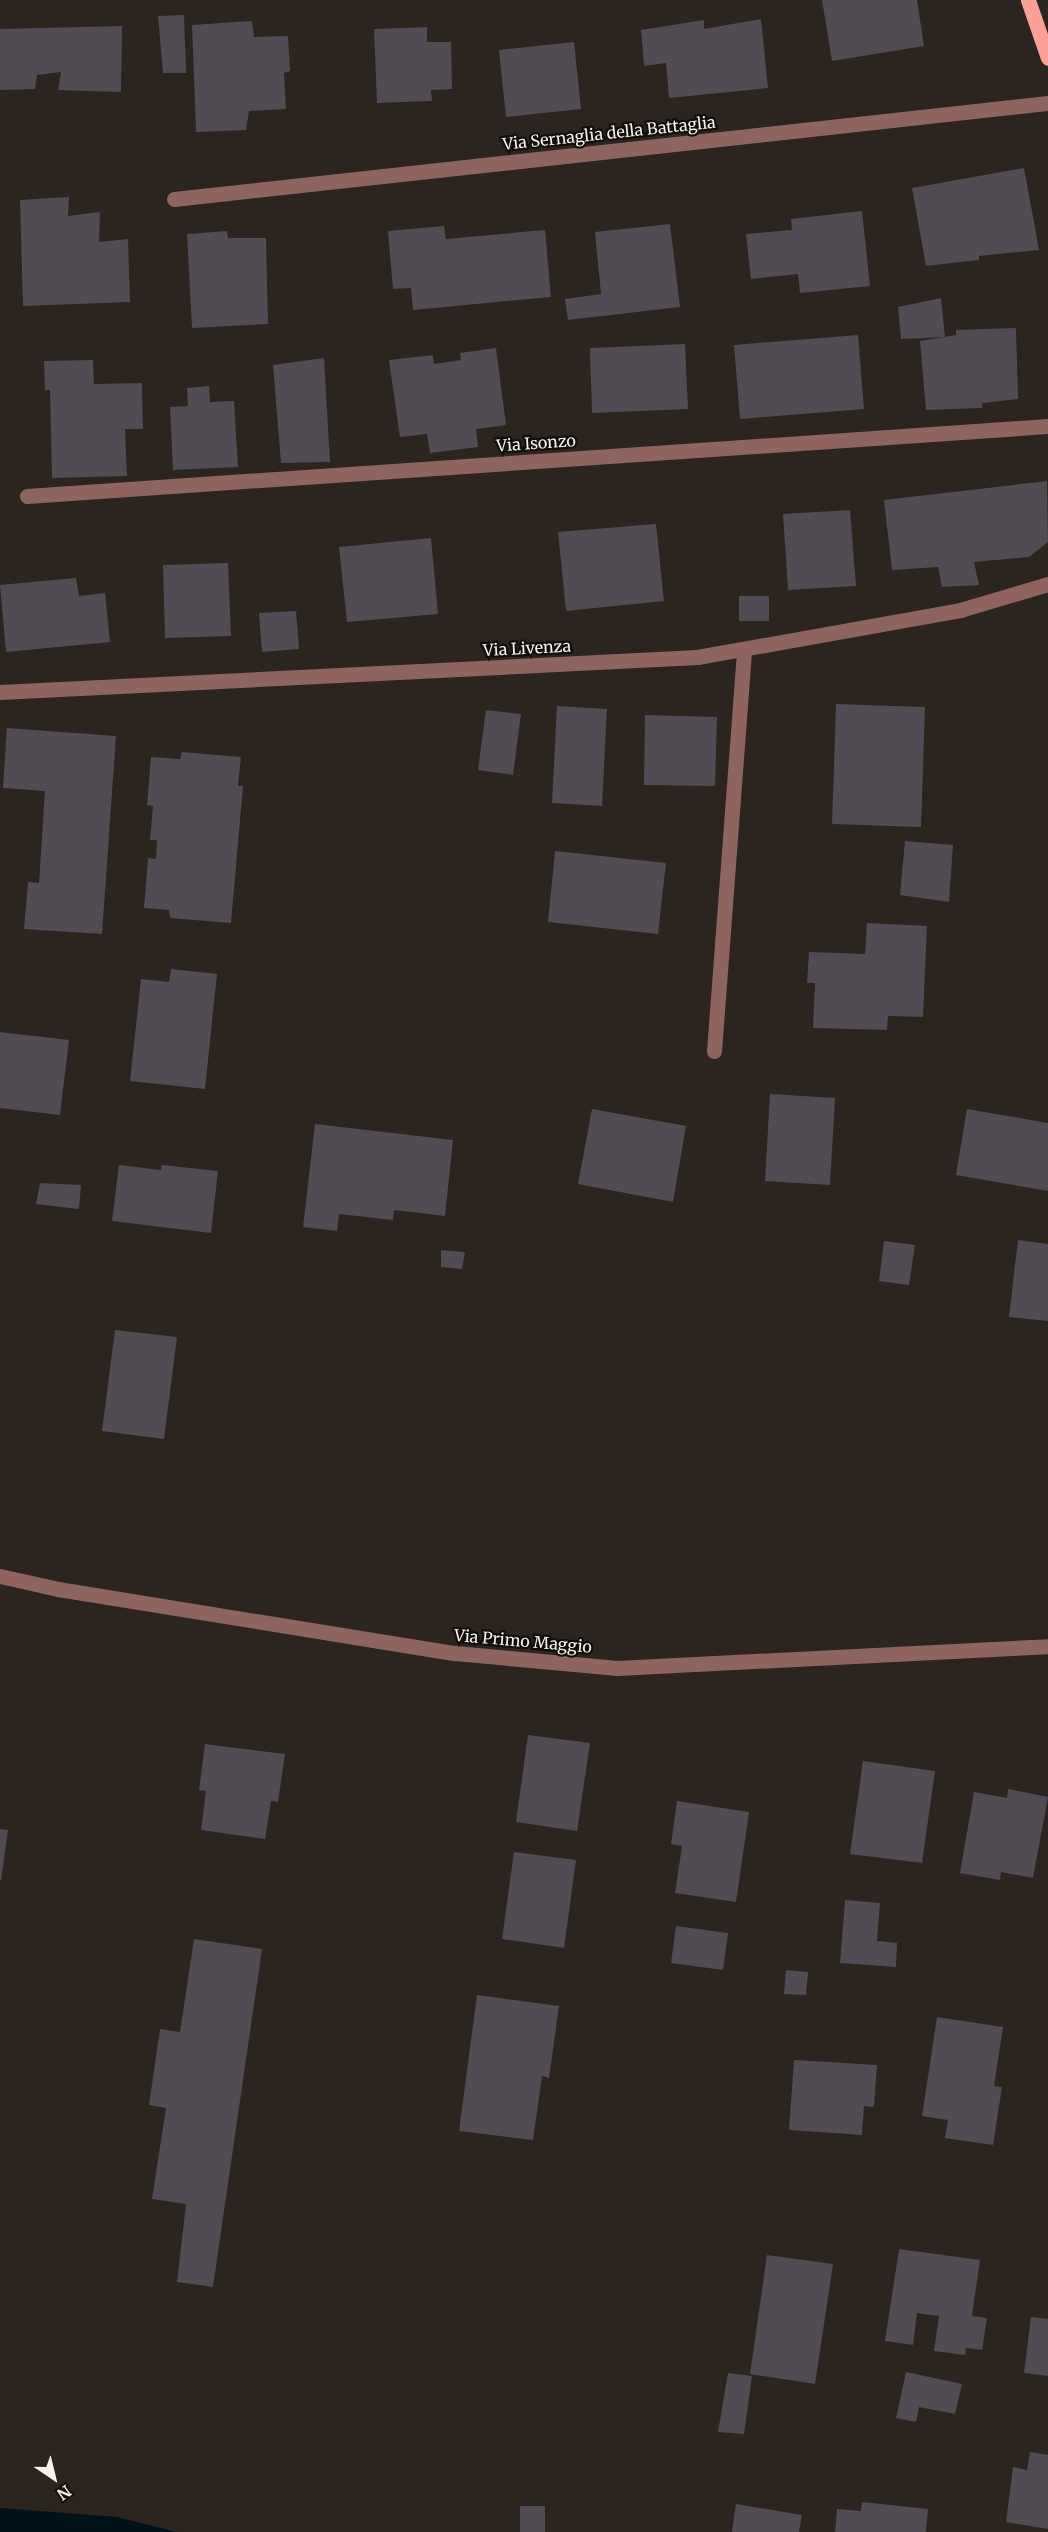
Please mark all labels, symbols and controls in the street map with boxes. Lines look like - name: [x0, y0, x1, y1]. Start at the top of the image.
- street label: Via Sernaglia della Battaglia: [502, 112, 716, 154]
- street label: Via Isonzo: [496, 431, 576, 455]
- street label: Via Livenza: [482, 636, 572, 660]
- street label: Via Primo Maggio: [453, 1625, 593, 1657]
- north arrow: [24, 2448, 84, 2508]
- text: N: [53, 2481, 75, 2505]

